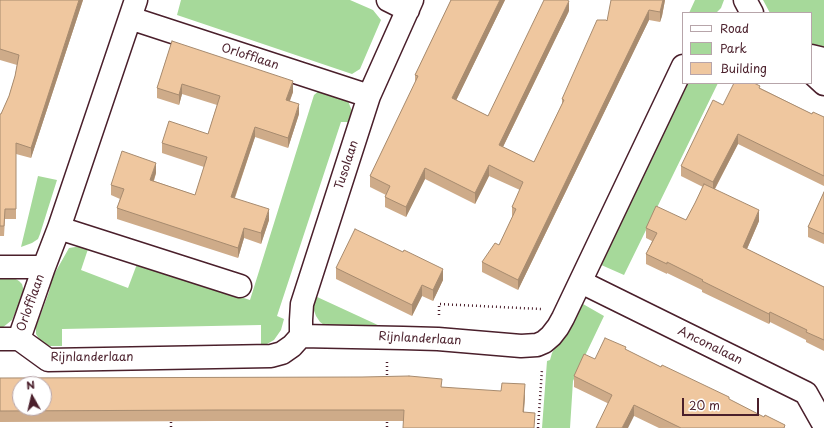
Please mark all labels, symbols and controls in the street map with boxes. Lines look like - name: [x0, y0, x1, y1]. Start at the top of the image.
- legend: [682, 12, 812, 84]
- text: Road: [720, 19, 749, 37]
- text: Park: [720, 39, 747, 57]
- street label: Orlofflaan: [219, 41, 281, 73]
- text: Building: [720, 59, 767, 77]
- street label: Tusolaan: [332, 139, 362, 191]
- street label: Orlofflaan: [14, 272, 48, 334]
- street label: Anconalaan: [675, 324, 745, 368]
- street label: Rijnlanderlaan: [378, 330, 462, 348]
- street label: Rijnlanderlaan: [50, 351, 134, 365]
- north arrow: [12, 376, 52, 416]
- text: N: [25, 376, 36, 394]
- scale bar: [684, 390, 761, 416]
- text: 20 m: [689, 396, 720, 414]

